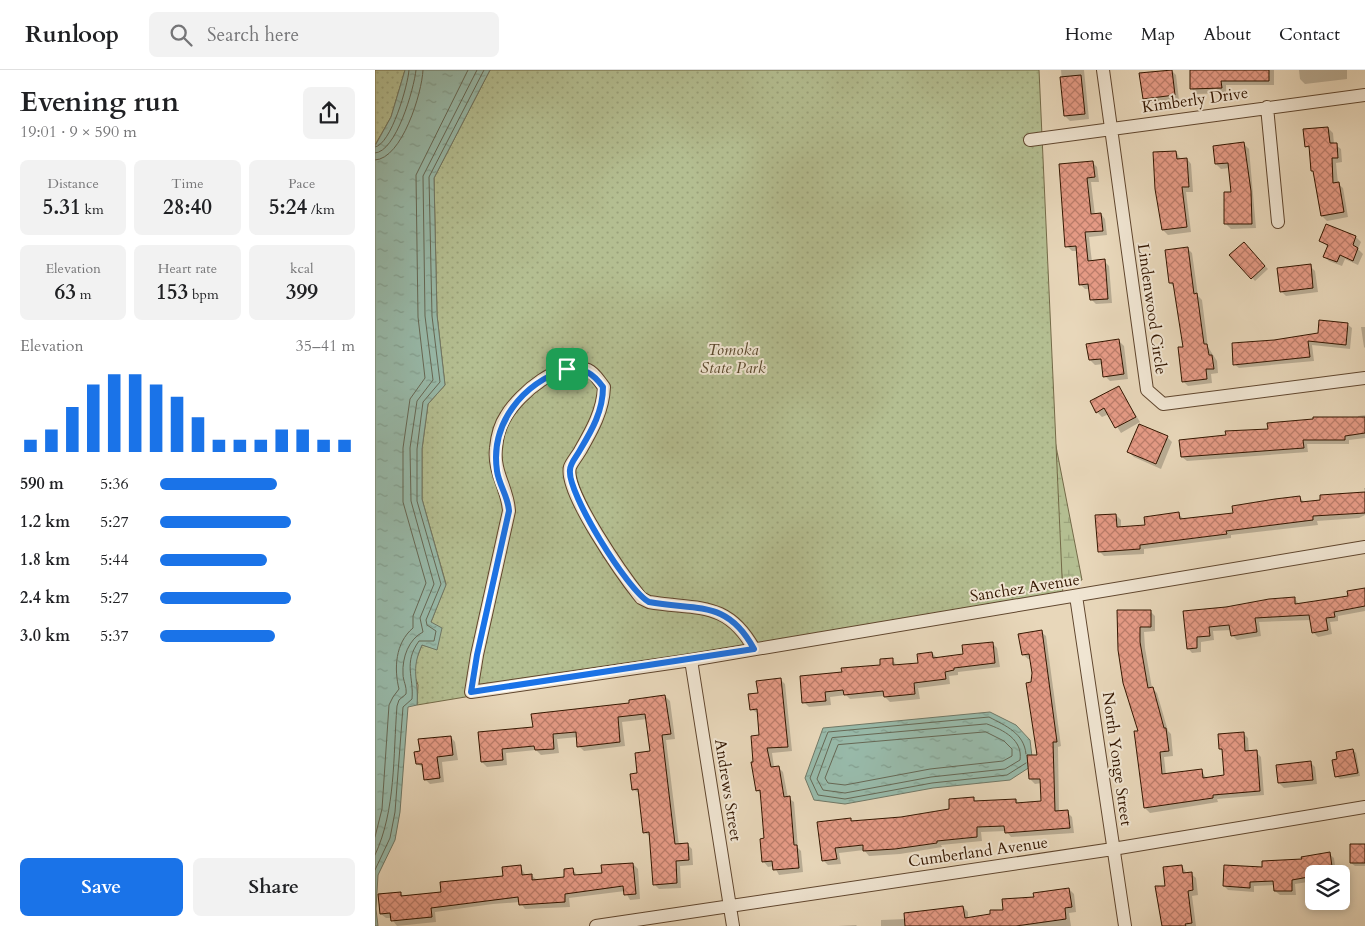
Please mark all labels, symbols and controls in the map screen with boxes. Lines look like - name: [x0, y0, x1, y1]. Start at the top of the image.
- search box: [149, 12, 499, 57]
- text: Runloop: [25, 18, 119, 51]
- icon: search: [167, 21, 195, 49]
- text: Search here: [207, 22, 299, 48]
- text: Home: [1065, 22, 1113, 47]
- text: Map: [1141, 22, 1175, 47]
- text: About: [1203, 22, 1251, 47]
- text: Contact: [1279, 22, 1340, 47]
- street label: Kimberly Drive: [1140, 82, 1250, 118]
- text: Evening run: [20, 83, 179, 121]
- button: share: [303, 87, 355, 139]
- text: 19:01 · 9 × 590 m: [20, 121, 137, 143]
- text: Distance: [48, 174, 99, 193]
- text: Time: [171, 174, 204, 193]
- text: Pace: [288, 174, 315, 193]
- text: 5.31: [42, 193, 81, 222]
- text: 28:40: [163, 193, 212, 222]
- text: 5:24: [269, 193, 307, 222]
- text: km: [81, 200, 104, 219]
- text: /km: [307, 200, 335, 219]
- street label: Lindenwood Circle: [1132, 242, 1172, 376]
- text: Elevation: [45, 259, 101, 278]
- text: Heart rate: [158, 259, 217, 278]
- text: kcal: [290, 259, 314, 278]
- text: 63: [55, 278, 76, 307]
- text: 153: [156, 278, 188, 307]
- text: 399: [286, 278, 318, 307]
- text: m: [76, 285, 92, 304]
- text: bpm: [188, 285, 219, 304]
- text: Elevation: [20, 335, 84, 357]
- text: 35–41 m: [296, 335, 355, 357]
- park label: Tomoka State Park: [700, 339, 766, 379]
- pin: [546, 348, 588, 390]
- icon: arrive: [553, 355, 581, 383]
- text: 590 m: [20, 473, 64, 495]
- text: 5:36: [100, 473, 129, 495]
- text: 1.2 km: [20, 511, 70, 533]
- text: 5:27: [100, 511, 129, 533]
- text: 1.8 km: [20, 549, 70, 571]
- text: 5:44: [100, 549, 129, 571]
- street label: Sanchez Avenue: [969, 568, 1081, 608]
- text: 2.4 km: [20, 587, 70, 609]
- text: 5:27: [100, 587, 129, 609]
- text: 3.0 km: [20, 625, 70, 647]
- text: 5:37: [100, 625, 129, 647]
- street label: North Yonge Street: [1097, 691, 1137, 827]
- street label: Andrews Street: [709, 737, 747, 843]
- street label: Cumberland Avenue: [907, 831, 1049, 873]
- button: Save: [20, 858, 183, 916]
- button: Share: [193, 858, 355, 916]
- map controls: [1305, 865, 1350, 910]
- button: layers: [1305, 865, 1350, 910]

